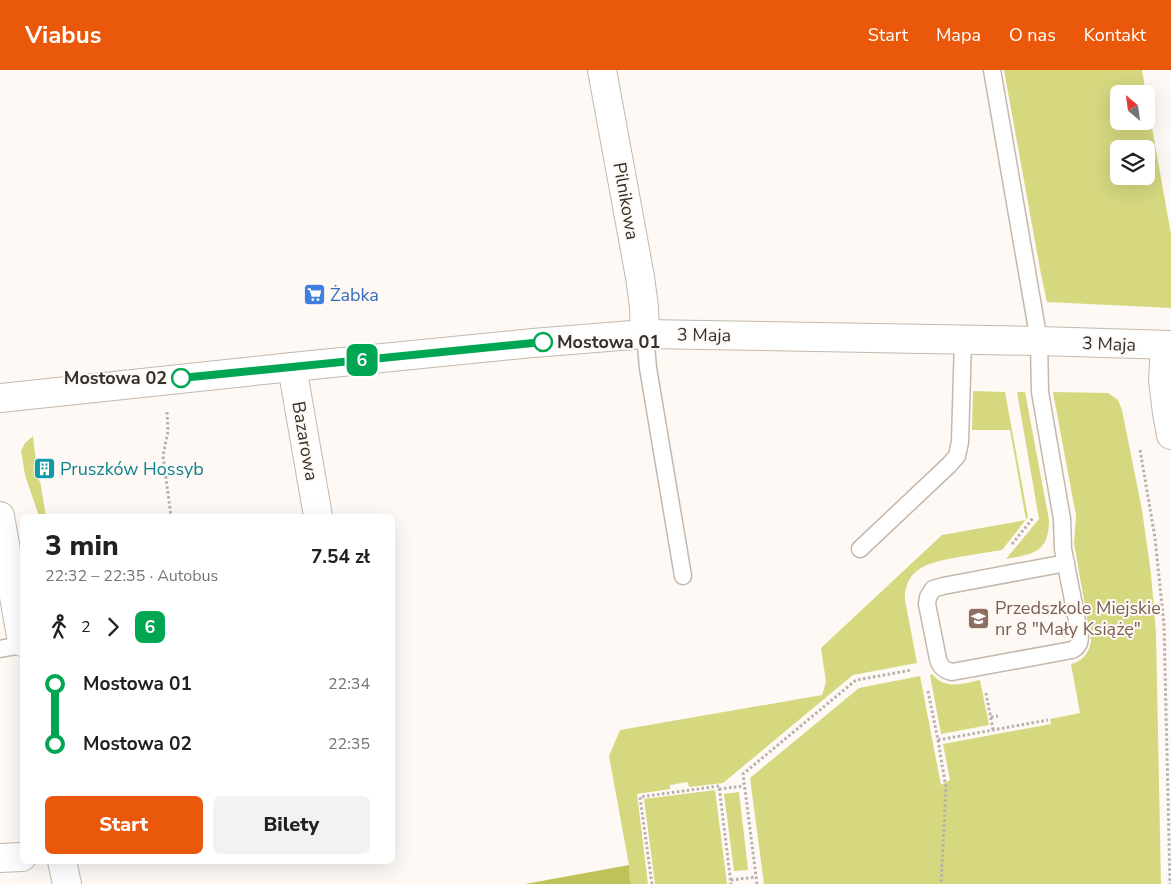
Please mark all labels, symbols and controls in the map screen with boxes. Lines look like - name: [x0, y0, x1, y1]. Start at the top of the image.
- text: Viabus: [25, 19, 101, 51]
- text: Start: [868, 23, 908, 47]
- text: Mapa: [936, 23, 981, 47]
- text: O nas: [1009, 23, 1056, 47]
- text: Kontakt: [1084, 23, 1146, 47]
- north arrow: [1110, 85, 1155, 130]
- map controls: [1110, 85, 1155, 185]
- button: layers: [1110, 140, 1155, 185]
- street label: Pilnikowa: [607, 160, 645, 242]
- supermarket icon: Żabka: [302, 283, 326, 307]
- place label: Żabka: [330, 283, 379, 307]
- street label: 3 Maja: [677, 323, 731, 347]
- place label: Mostowa 01: [557, 330, 660, 354]
- street label: 3 Maja: [1082, 331, 1136, 357]
- marker: Mostowa 01: [533, 332, 553, 352]
- line badge: 6: [346, 344, 378, 376]
- text: 6: [357, 348, 367, 372]
- place label: Mostowa 02: [64, 366, 167, 390]
- marker: Mostowa 02: [171, 368, 191, 388]
- street label: Bazarowa: [286, 399, 324, 483]
- building icon: Pruszków Hossyb: [32, 457, 56, 481]
- place label: Pruszków Hossyb: [60, 457, 204, 481]
- text: 3 min: [45, 527, 119, 565]
- text: 7.54 zł: [311, 544, 370, 570]
- text: 22:32 – 22:35 · Autobus: [45, 565, 218, 587]
- place label: Przedszkole Miejskie nr 8 "Mały Książę": [995, 596, 1161, 641]
- school or university icon: Przedszkole Miejskie nr 8 "Mały Książę": [967, 606, 991, 630]
- icon: walk: [45, 613, 73, 641]
- icon: forward: [99, 613, 127, 641]
- text: 6: [145, 615, 155, 639]
- text: 2: [81, 616, 91, 638]
- text: Mostowa 01: [83, 671, 192, 697]
- text: 22:34: [328, 673, 370, 695]
- text: Mostowa 02: [83, 731, 192, 757]
- text: 22:35: [328, 733, 370, 755]
- button: Start: [45, 796, 203, 854]
- button: Bilety: [213, 796, 370, 854]

